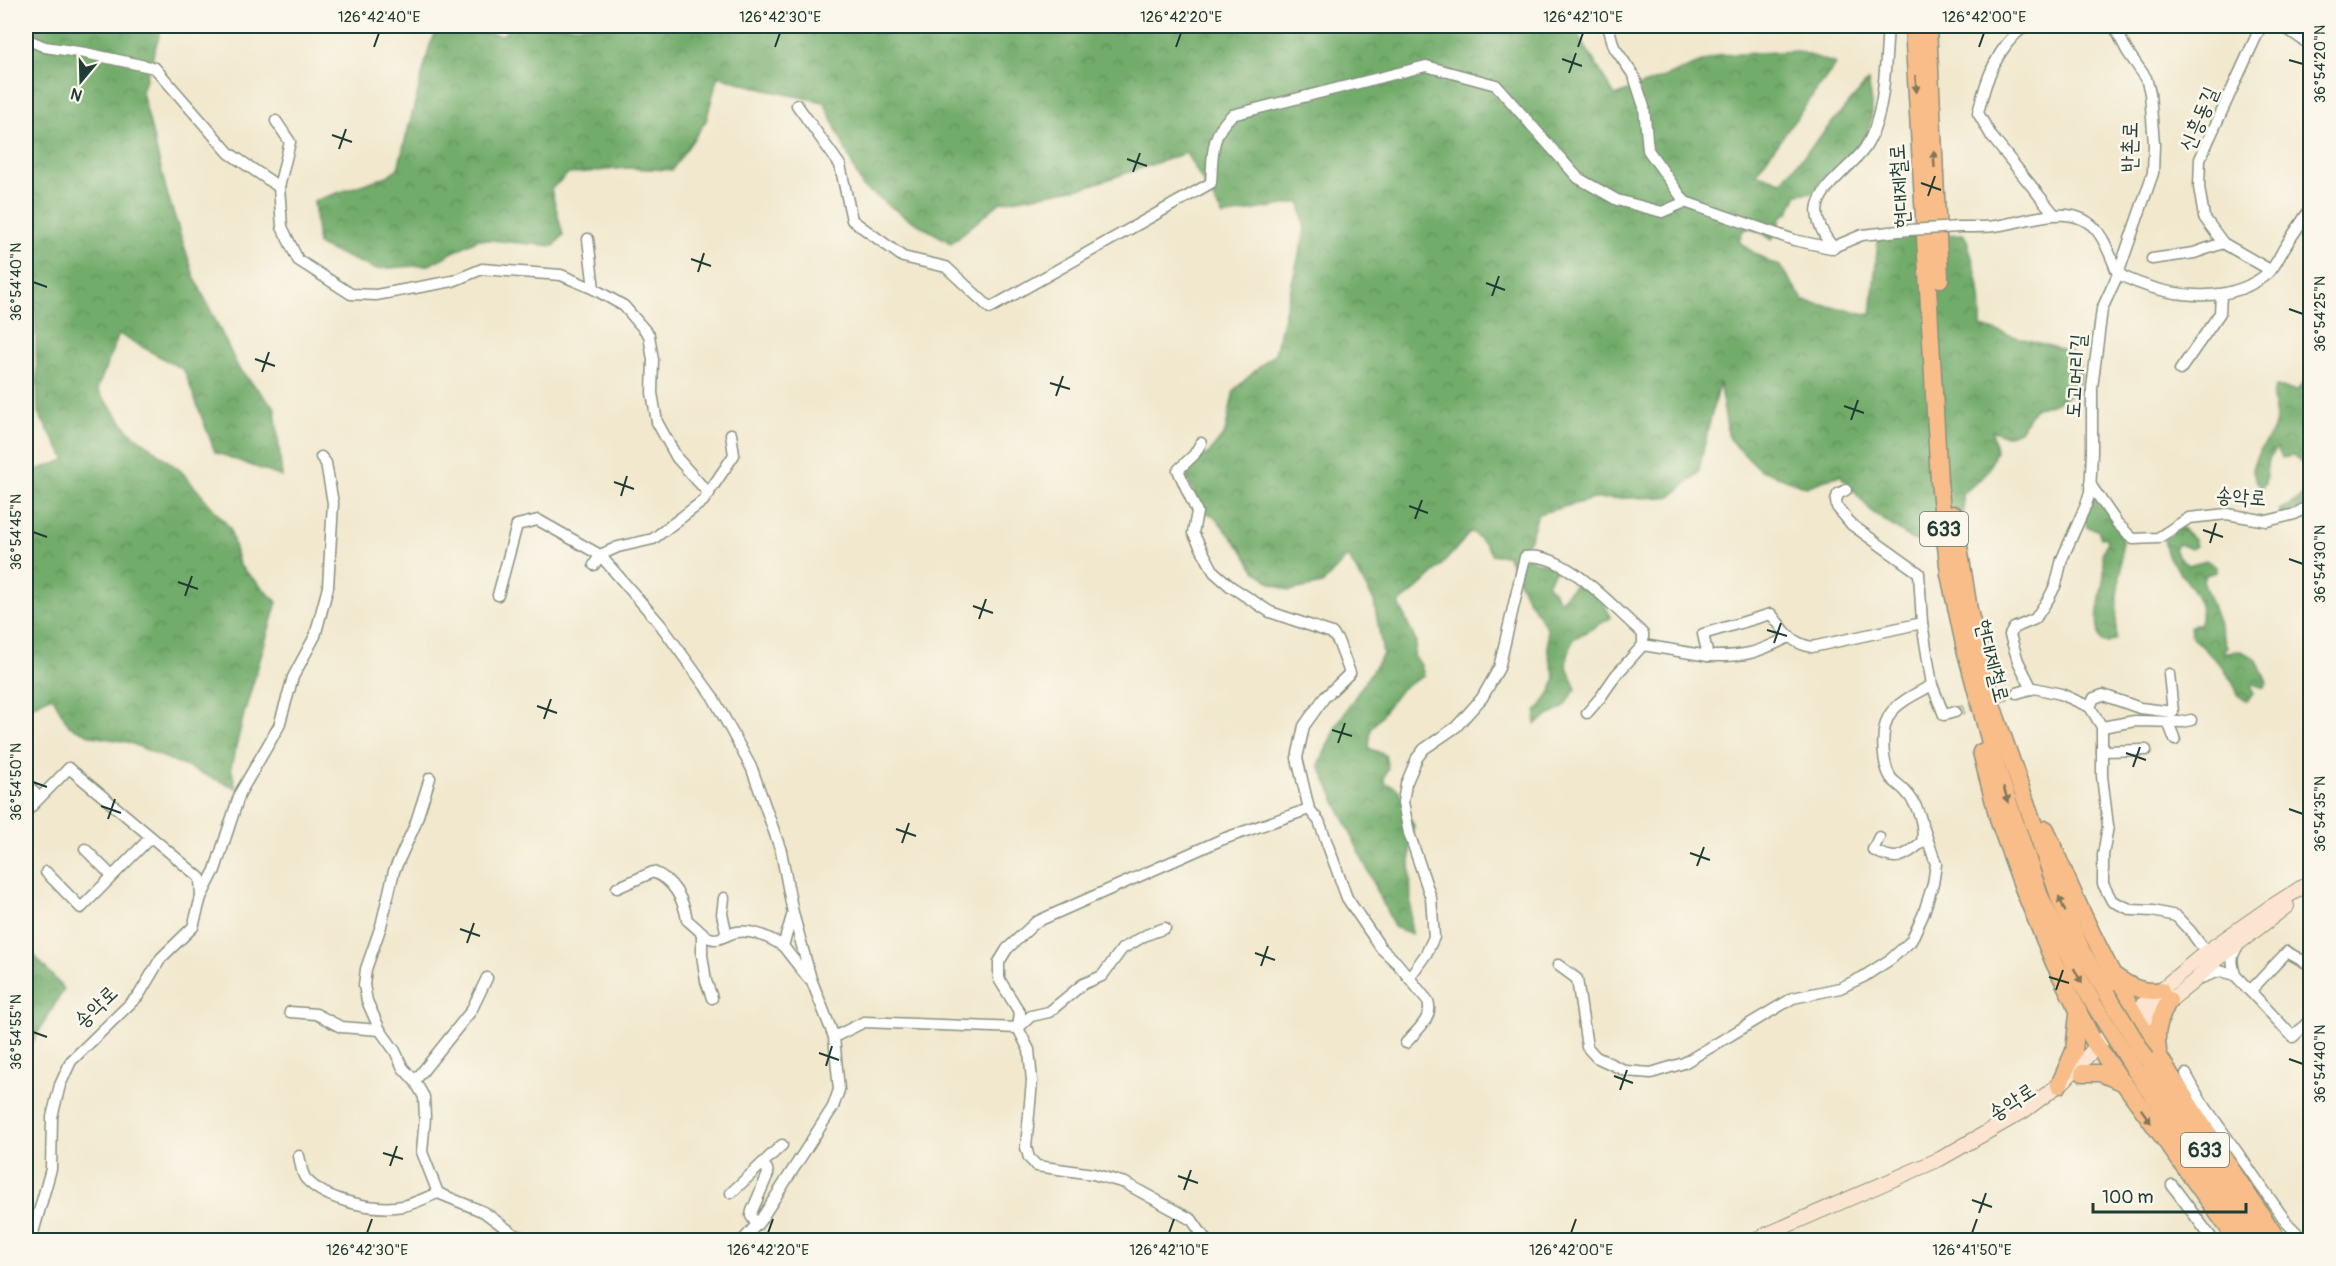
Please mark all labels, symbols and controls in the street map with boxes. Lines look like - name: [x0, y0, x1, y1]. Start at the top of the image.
- text: 126°42'40"E: [338, 8, 420, 27]
- text: 126°42'30"E: [739, 8, 821, 27]
- text: 126°42'20"E: [1140, 8, 1222, 27]
- text: 126°42'10"E: [1543, 8, 1623, 27]
- text: 126°42'00"E: [1942, 8, 2026, 27]
- text: 36°54'20"N: [2311, 25, 2330, 103]
- north arrow: [51, 51, 111, 111]
- one-way arrow: [1912, 74, 1921, 93]
- text: N: [68, 83, 85, 105]
- street label: 신흥동길: [2173, 83, 2225, 155]
- street label: 반촌로: [2116, 121, 2144, 173]
- street label: 현대제철로: [1884, 143, 1916, 229]
- one-way arrow: [1930, 149, 1939, 168]
- text: 36°54'40"N: [7, 243, 26, 321]
- text: 36°54'25"N: [2311, 276, 2330, 352]
- street label: 도고머리길: [2060, 333, 2092, 419]
- street label: 송악로: [2215, 482, 2267, 512]
- text: 36°54'45"N: [7, 494, 26, 570]
- road number: 633: [1920, 512, 1968, 546]
- text: 36°54'30"N: [2311, 525, 2330, 603]
- street label: 현대제철로: [1969, 617, 2015, 705]
- text: 36°54'50"N: [7, 743, 26, 821]
- text: 36°54'35"N: [2311, 776, 2330, 852]
- one-way arrow: [2002, 786, 2011, 804]
- one-way arrow: [2057, 895, 2066, 913]
- one-way arrow: [2073, 968, 2083, 985]
- street label: 송악로: [68, 980, 124, 1034]
- text: 36°54'55"N: [7, 994, 26, 1070]
- text: 36°54'40"N: [2311, 1025, 2330, 1103]
- street label: 송악로: [1983, 1077, 2041, 1127]
- one-way arrow: [2140, 1108, 2151, 1124]
- road number: 633: [2181, 1133, 2229, 1167]
- scale bar: [2093, 1176, 2246, 1214]
- text: 100 m: [2102, 1186, 2154, 1209]
- text: 126°42'30"E: [326, 1241, 408, 1260]
- text: 126°42'20"E: [727, 1241, 809, 1260]
- text: 126°42'10"E: [1129, 1241, 1209, 1260]
- text: 126°42'00"E: [1529, 1241, 1613, 1260]
- text: 126°41'50"E: [1932, 1241, 2012, 1260]

